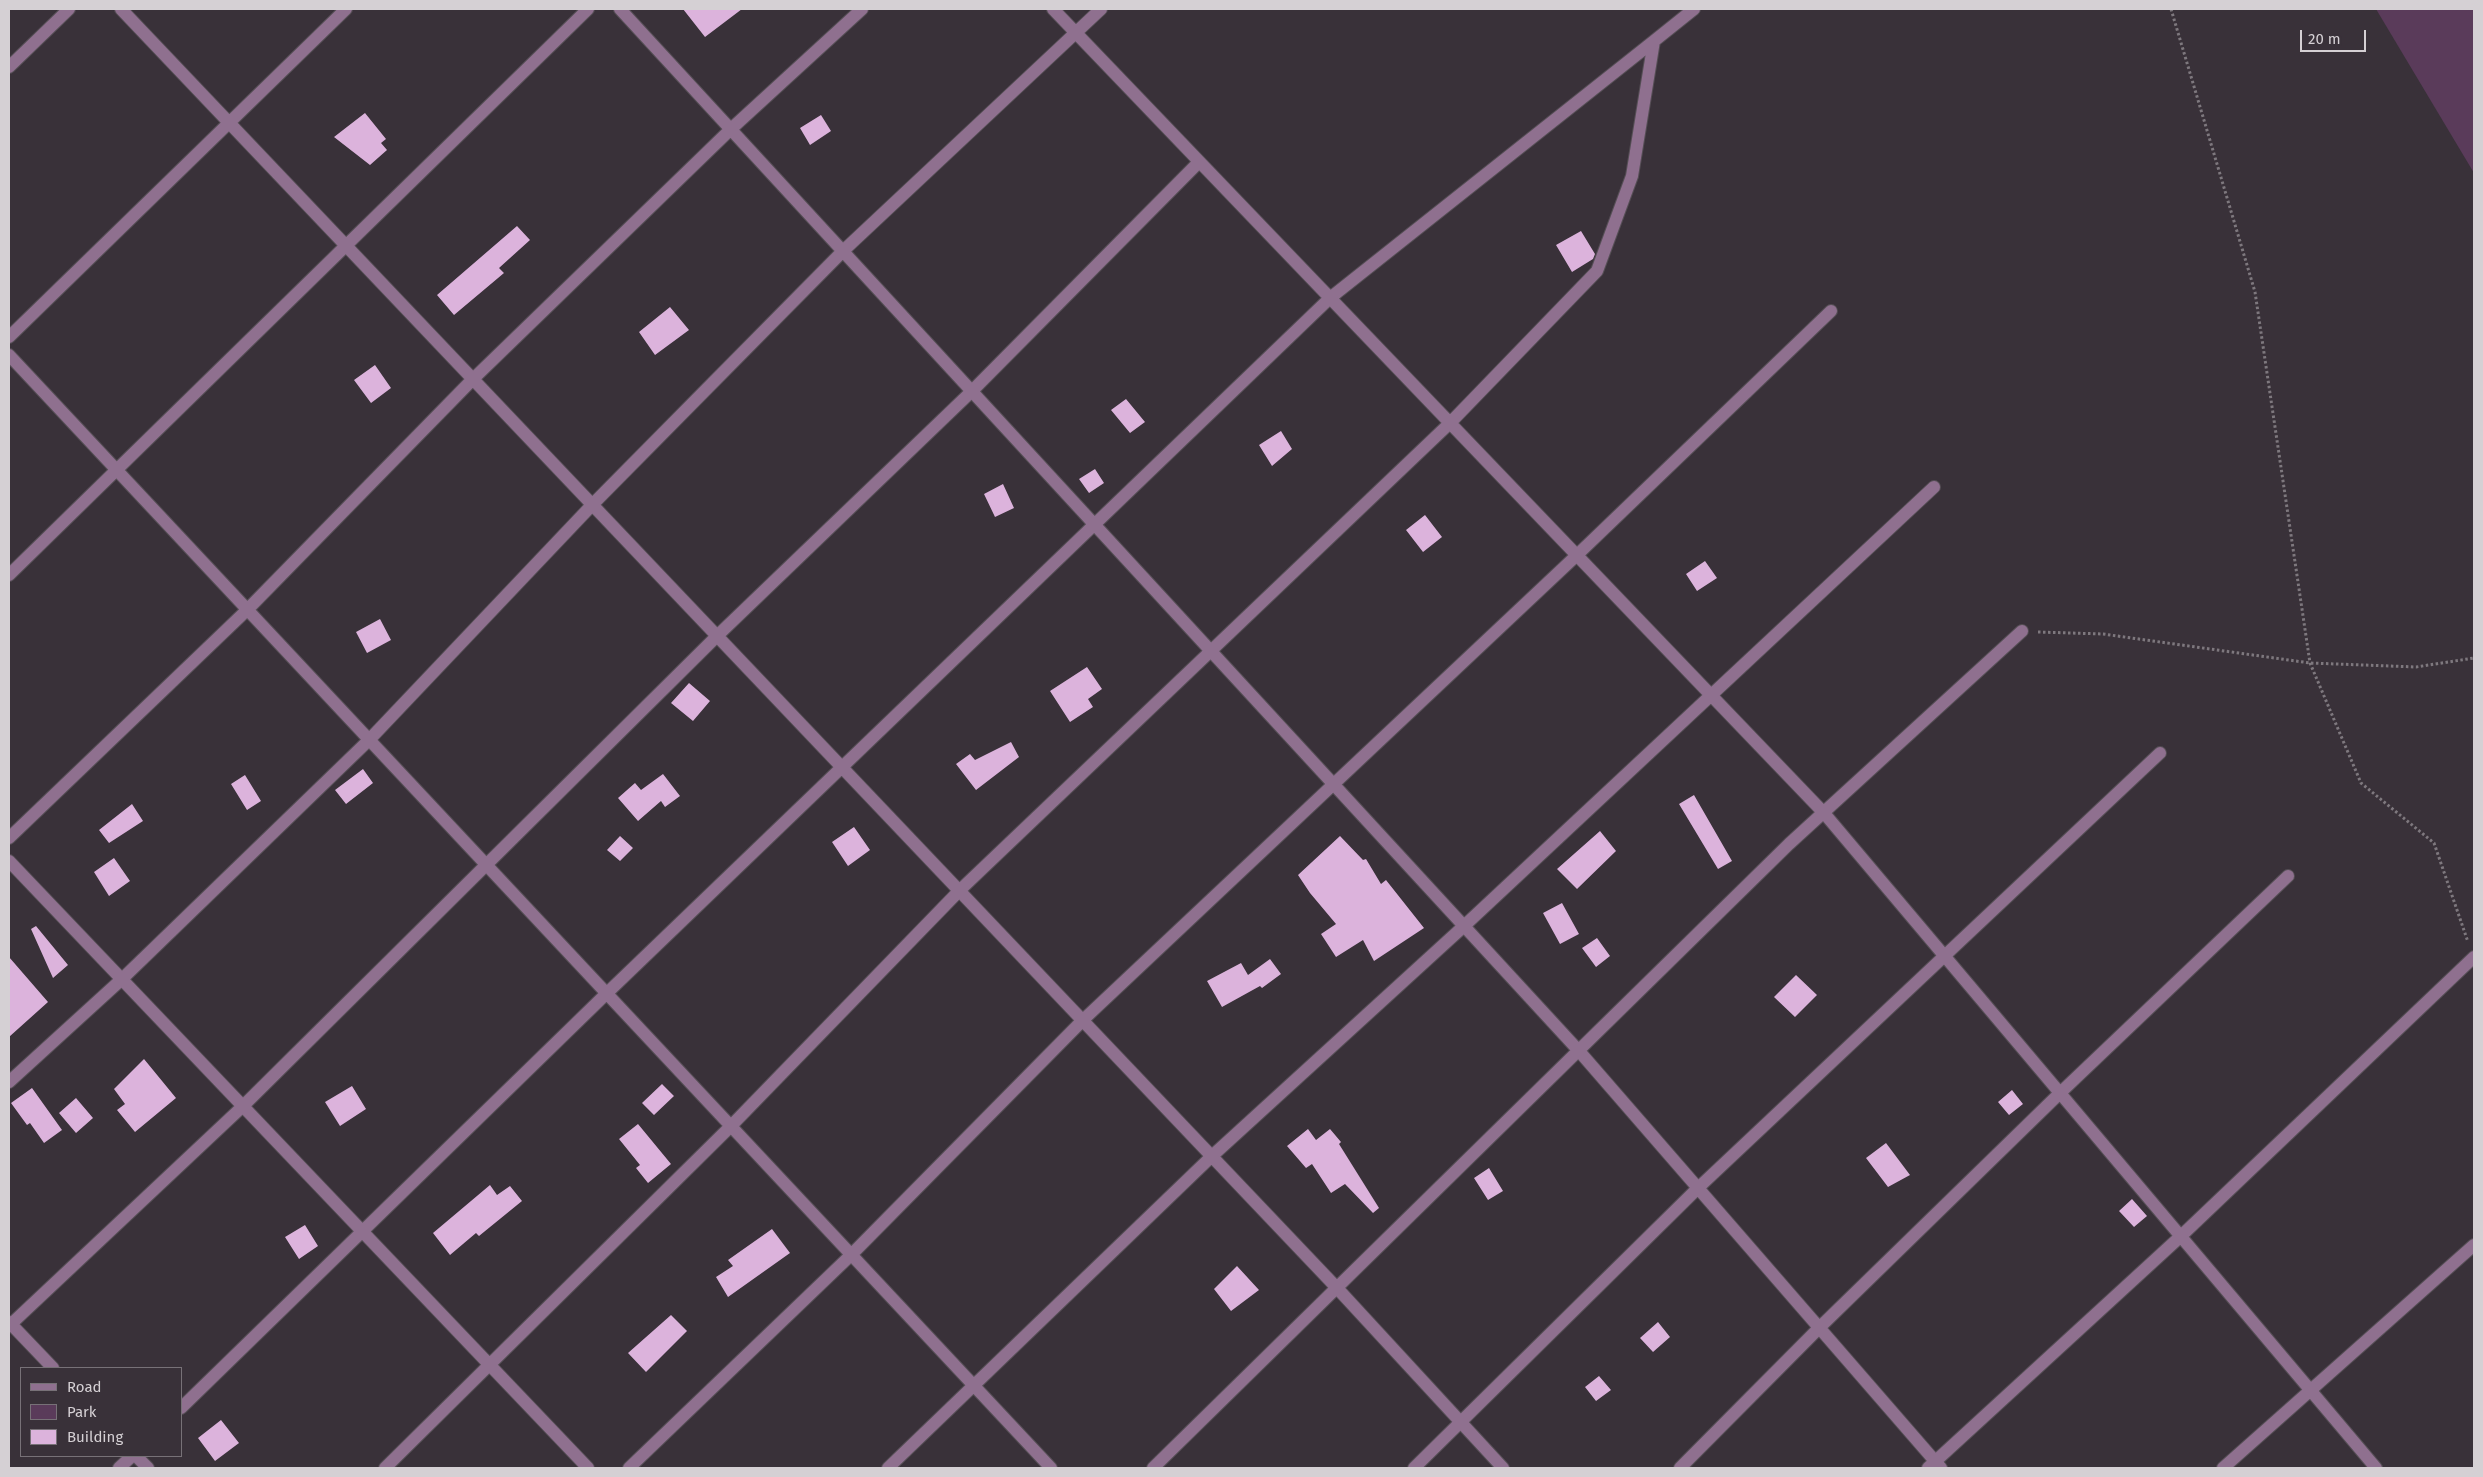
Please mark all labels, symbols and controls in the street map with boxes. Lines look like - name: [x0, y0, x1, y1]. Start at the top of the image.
- scale bar: [2303, 20, 2369, 52]
- text: 20 m: [2308, 30, 2341, 48]
- legend: [20, 1367, 182, 1457]
- text: Road: [67, 1378, 102, 1396]
- text: Park: [67, 1403, 97, 1421]
- text: Building: [67, 1428, 123, 1446]

